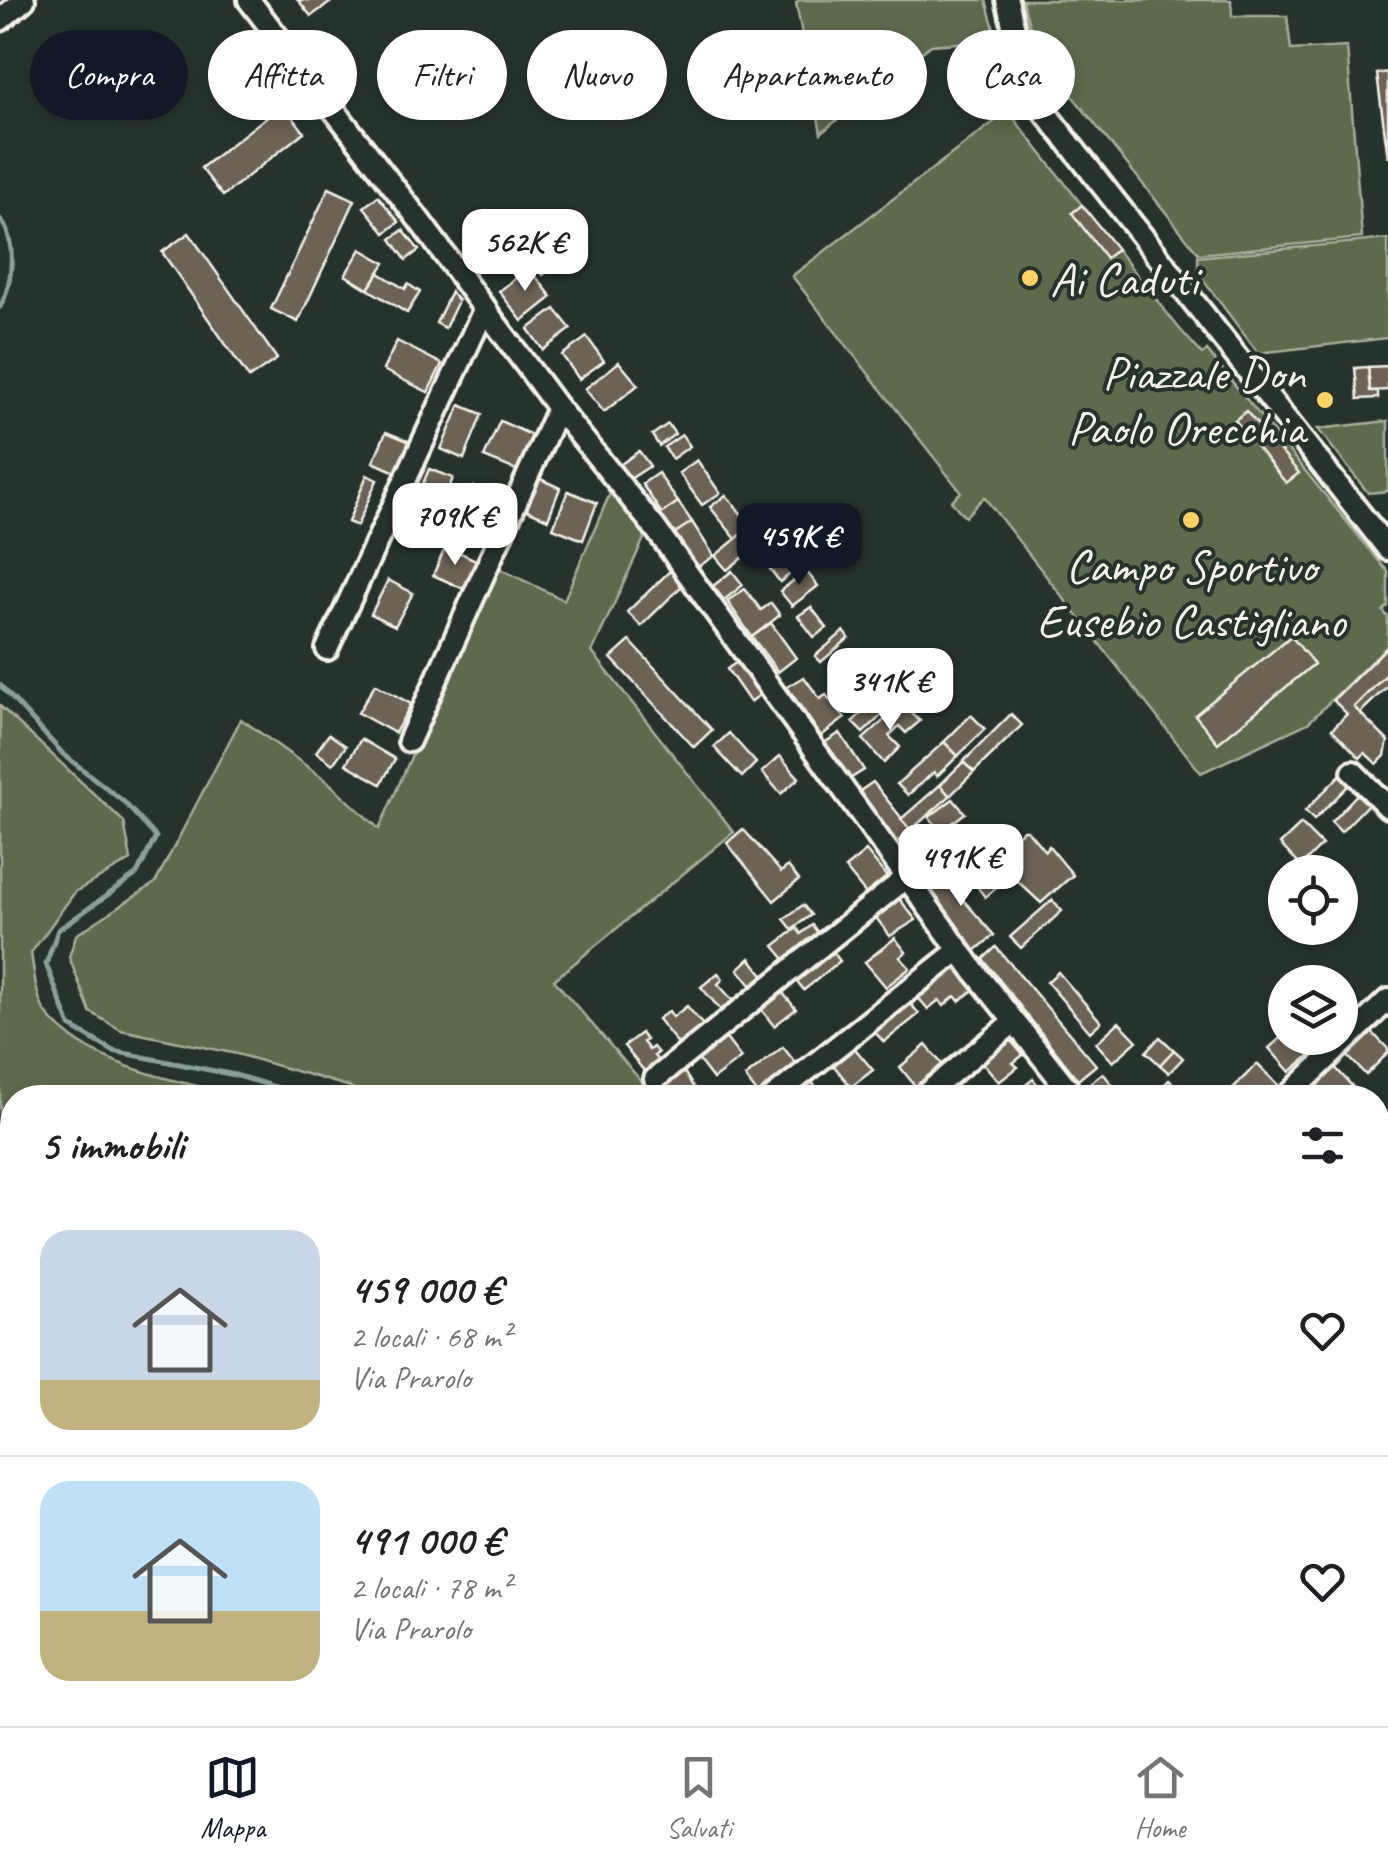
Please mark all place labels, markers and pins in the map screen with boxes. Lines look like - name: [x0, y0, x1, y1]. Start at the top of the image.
- pin: 562K €: [444, 209, 606, 294]
- place label: Ai Caduti: [1050, 249, 1203, 309]
- marker: Ai Caduti: [1019, 267, 1041, 289]
- place label: Piazzale Don Paolo Orecchia: [1068, 343, 1309, 458]
- marker: Piazzale Don Paolo Orecchia: [1314, 389, 1336, 411]
- pin: 709K €: [374, 483, 536, 568]
- pin: 459K €: [718, 503, 880, 588]
- marker: Campo Sportivo Eusebio Castigliano: [1180, 509, 1202, 531]
- place label: Campo Sportivo Eusebio Castigliano: [1037, 536, 1347, 651]
- pin: 341K €: [809, 648, 971, 733]
- pin: 491K €: [880, 824, 1042, 909]

